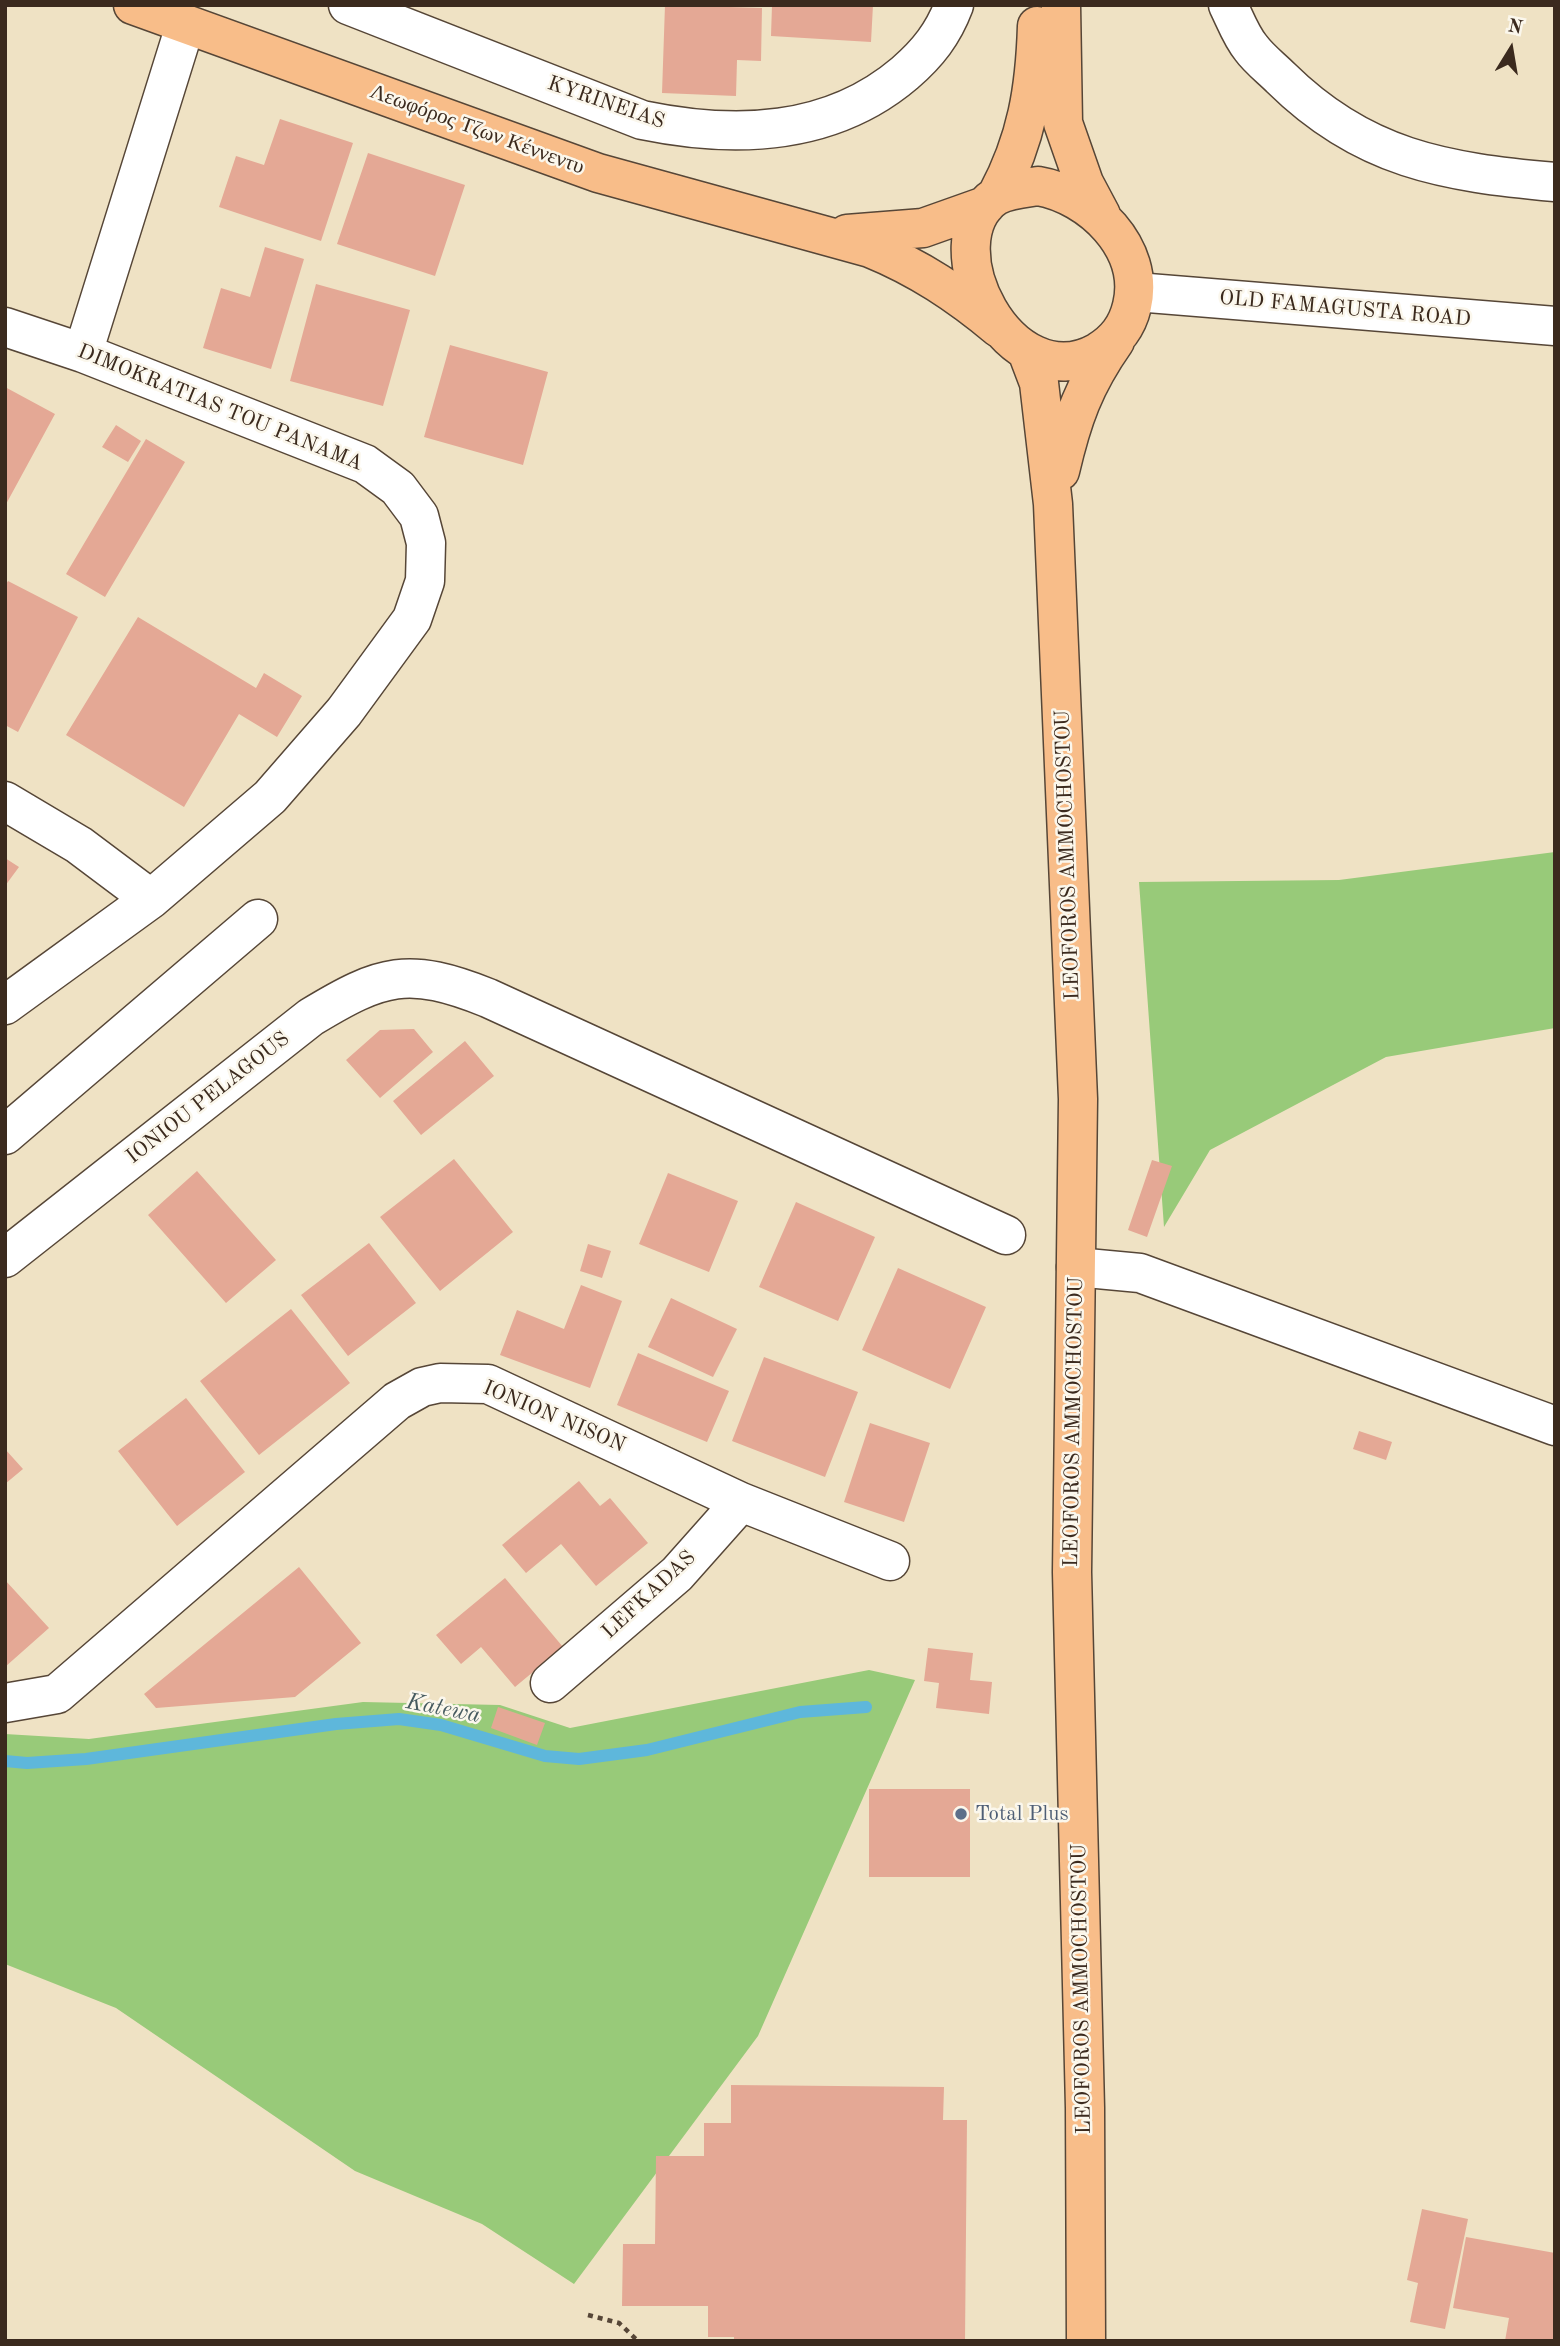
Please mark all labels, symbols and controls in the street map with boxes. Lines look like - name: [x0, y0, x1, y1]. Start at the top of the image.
- north arrow: [1476, 14, 1546, 84]
- text: N: [1506, 17, 1524, 39]
- street label: KYRINEIAS: [544, 71, 668, 135]
- street label: Λεωφόρος Τζων Κέννεντυ: [367, 80, 587, 180]
- street label: OLD FAMAGUSTA ROAD: [1218, 285, 1472, 333]
- street label: DIMOKRATIAS TOU PANAMA: [74, 339, 366, 477]
- street label: LEOFOROS AMMOCHOSTOU: [1050, 709, 1086, 1001]
- street label: IONIOU PELAGOUS: [121, 1026, 295, 1170]
- street label: LEOFOROS AMMOCHOSTOU: [1059, 1277, 1089, 1567]
- street label: IONION NISON: [479, 1376, 629, 1458]
- street label: LEFKADAS: [597, 1545, 701, 1645]
- water label: Katewa: [403, 1688, 483, 1730]
- place label: Total Plus: [975, 1801, 1069, 1827]
- marker: Total Plus: [953, 1806, 969, 1822]
- street label: LEOFOROS AMMOCHOSTOU: [1067, 1844, 1097, 2134]

